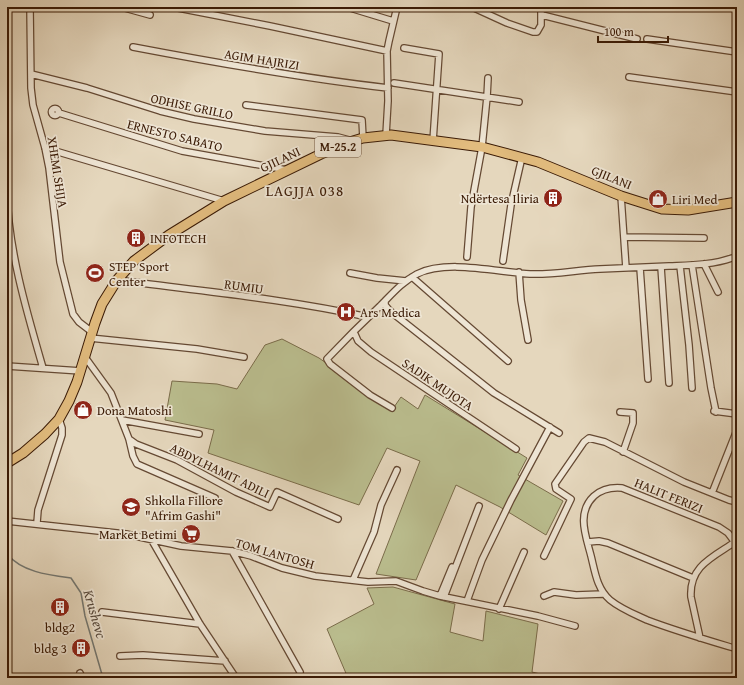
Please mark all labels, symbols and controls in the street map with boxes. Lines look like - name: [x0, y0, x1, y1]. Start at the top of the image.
- scale bar: [598, 18, 668, 44]
- text: 100 m: [604, 23, 634, 40]
- street label: AGIM HAJRIZI: [223, 44, 301, 75]
- street label: ODHISE GRILLO: [149, 88, 235, 125]
- street label: ERNESTO SABATO: [125, 114, 225, 157]
- street label: XHEMI SHIJA: [43, 135, 73, 209]
- road number: M-25.2: [315, 137, 361, 157]
- street label: GJILANI: [257, 142, 303, 177]
- street label: GJILANI: [589, 161, 635, 194]
- district label: LAGJJA 038: [266, 180, 344, 201]
- building icon: Ndërtesa Iliria: [542, 187, 564, 209]
- shop icon: Liri Med: [647, 188, 669, 210]
- place label: Ndërtesa Iliria: [461, 189, 540, 208]
- place label: Liri Med: [672, 190, 718, 209]
- building icon: INFOTECH: [125, 227, 147, 249]
- place label: INFOTECH: [150, 229, 207, 248]
- place label: STEP Sport Center: [109, 257, 169, 291]
- sports icon: STEP Sport Center: [84, 262, 106, 284]
- street label: RUMIU: [223, 274, 265, 299]
- hospital icon: Ars Medica: [335, 301, 357, 323]
- place label: Ars Medica: [360, 303, 421, 322]
- street label: SADIK MUJOTA: [398, 354, 477, 415]
- shop icon: Dona Matoshi: [72, 399, 94, 421]
- place label: Dona Matoshi: [97, 401, 172, 420]
- street label: ABDYLHAMIT ADILI: [167, 438, 273, 503]
- street label: HALIT FERIZI: [632, 473, 706, 518]
- place label: Shkolla Fillore "Afrim Gashi": [145, 491, 223, 525]
- school or university icon: Shkolla Fillore "Afrim Gashi": [120, 496, 142, 518]
- supermarket icon: Market Betimi: [180, 523, 202, 545]
- place label: Market Betimi: [99, 525, 177, 544]
- street label: TOM LANTOSH: [233, 533, 317, 574]
- water label: Krushevc: [78, 586, 112, 641]
- building icon: bldg2: [49, 596, 71, 618]
- place label: bldg2: [45, 618, 75, 637]
- building icon: bldg 3: [70, 637, 92, 659]
- place label: bldg 3: [34, 639, 67, 658]

